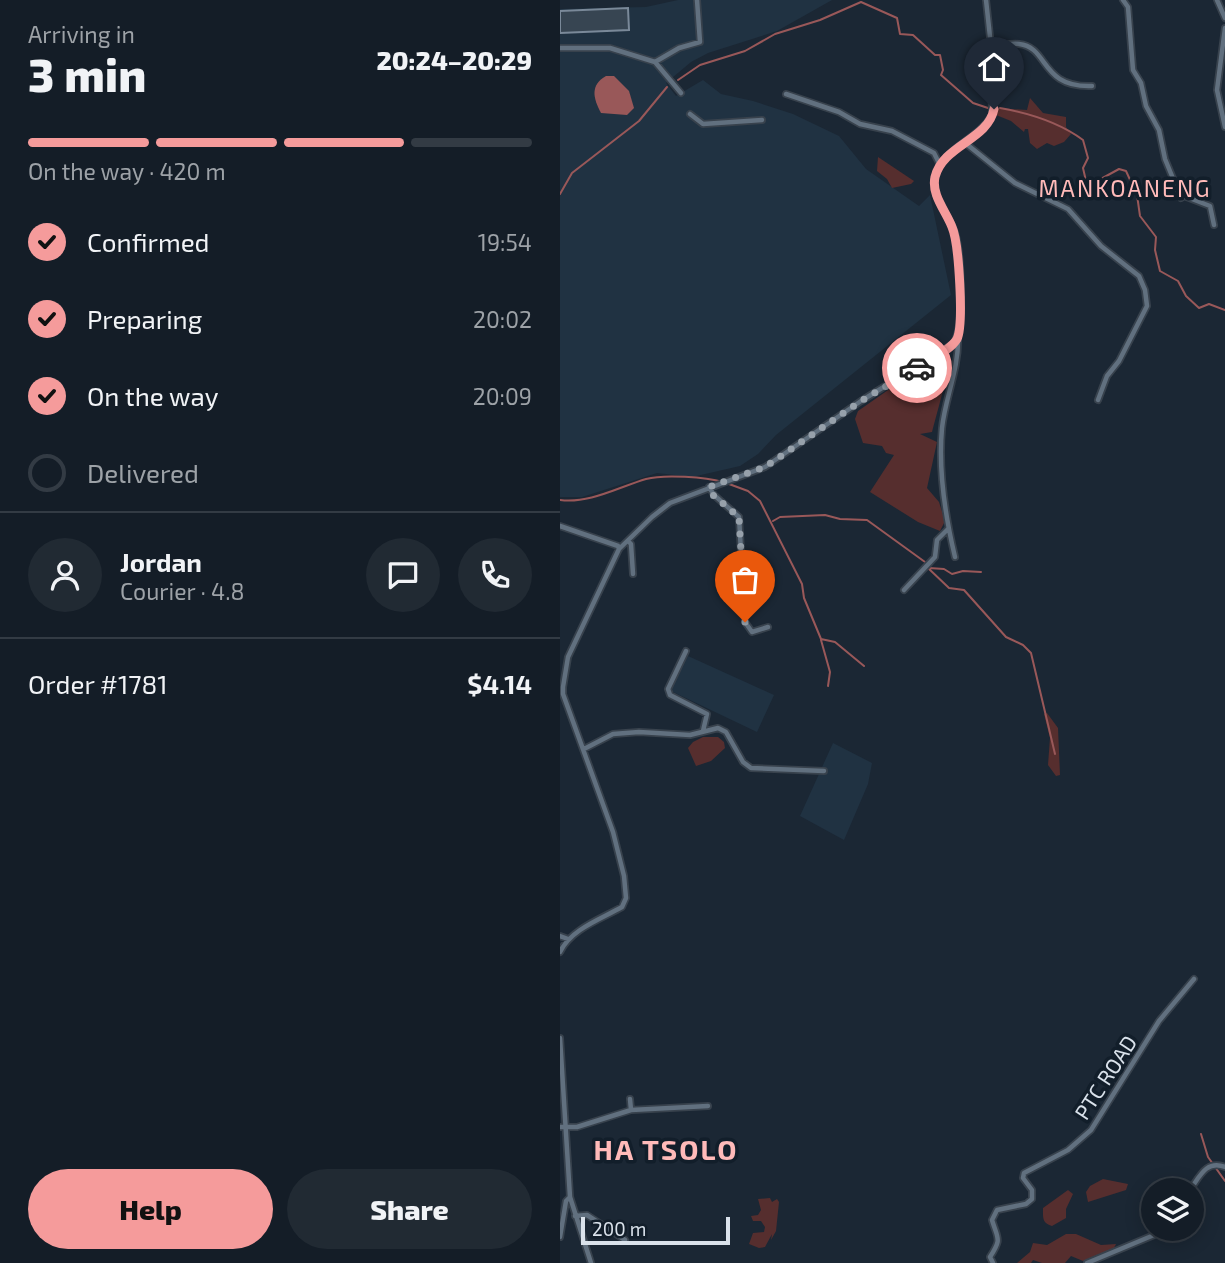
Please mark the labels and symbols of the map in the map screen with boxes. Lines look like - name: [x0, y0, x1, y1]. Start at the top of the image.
- pin: [964, 37, 1024, 109]
- district label: MANKOANENG: [1038, 174, 1212, 202]
- courier: [882, 333, 952, 403]
- pin: [715, 550, 775, 622]
- street label: PTC ROAD: [1069, 1030, 1141, 1124]
- district label: HA TSOLO: [594, 1132, 738, 1166]
- scale bar: [581, 1214, 730, 1246]

